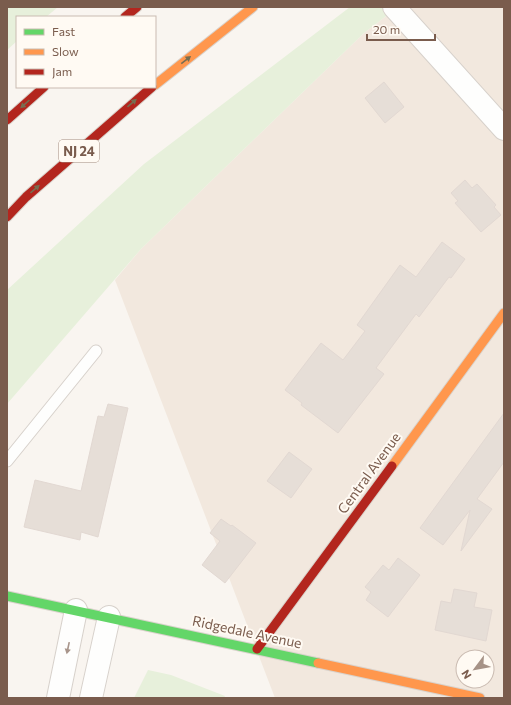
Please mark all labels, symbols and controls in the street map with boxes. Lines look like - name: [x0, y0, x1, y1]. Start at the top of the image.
- legend: [16, 16, 156, 88]
- scale bar: [367, 16, 435, 42]
- text: 20 m: [373, 22, 400, 36]
- text: Fast: [52, 24, 75, 38]
- text: Slow: [52, 44, 79, 58]
- one-way arrow: [180, 56, 191, 65]
- text: Jam: [52, 64, 72, 79]
- one-way arrow: [20, 99, 31, 108]
- one-way arrow: [127, 99, 138, 108]
- road number: NJ 24: [59, 140, 99, 162]
- one-way arrow: [30, 185, 40, 194]
- street label: Central Avenue: [333, 429, 404, 517]
- street label: Ridgedale Avenue: [191, 612, 303, 651]
- one-way arrow: [65, 642, 71, 654]
- north arrow: [455, 649, 495, 689]
- text: N: [458, 668, 474, 682]

